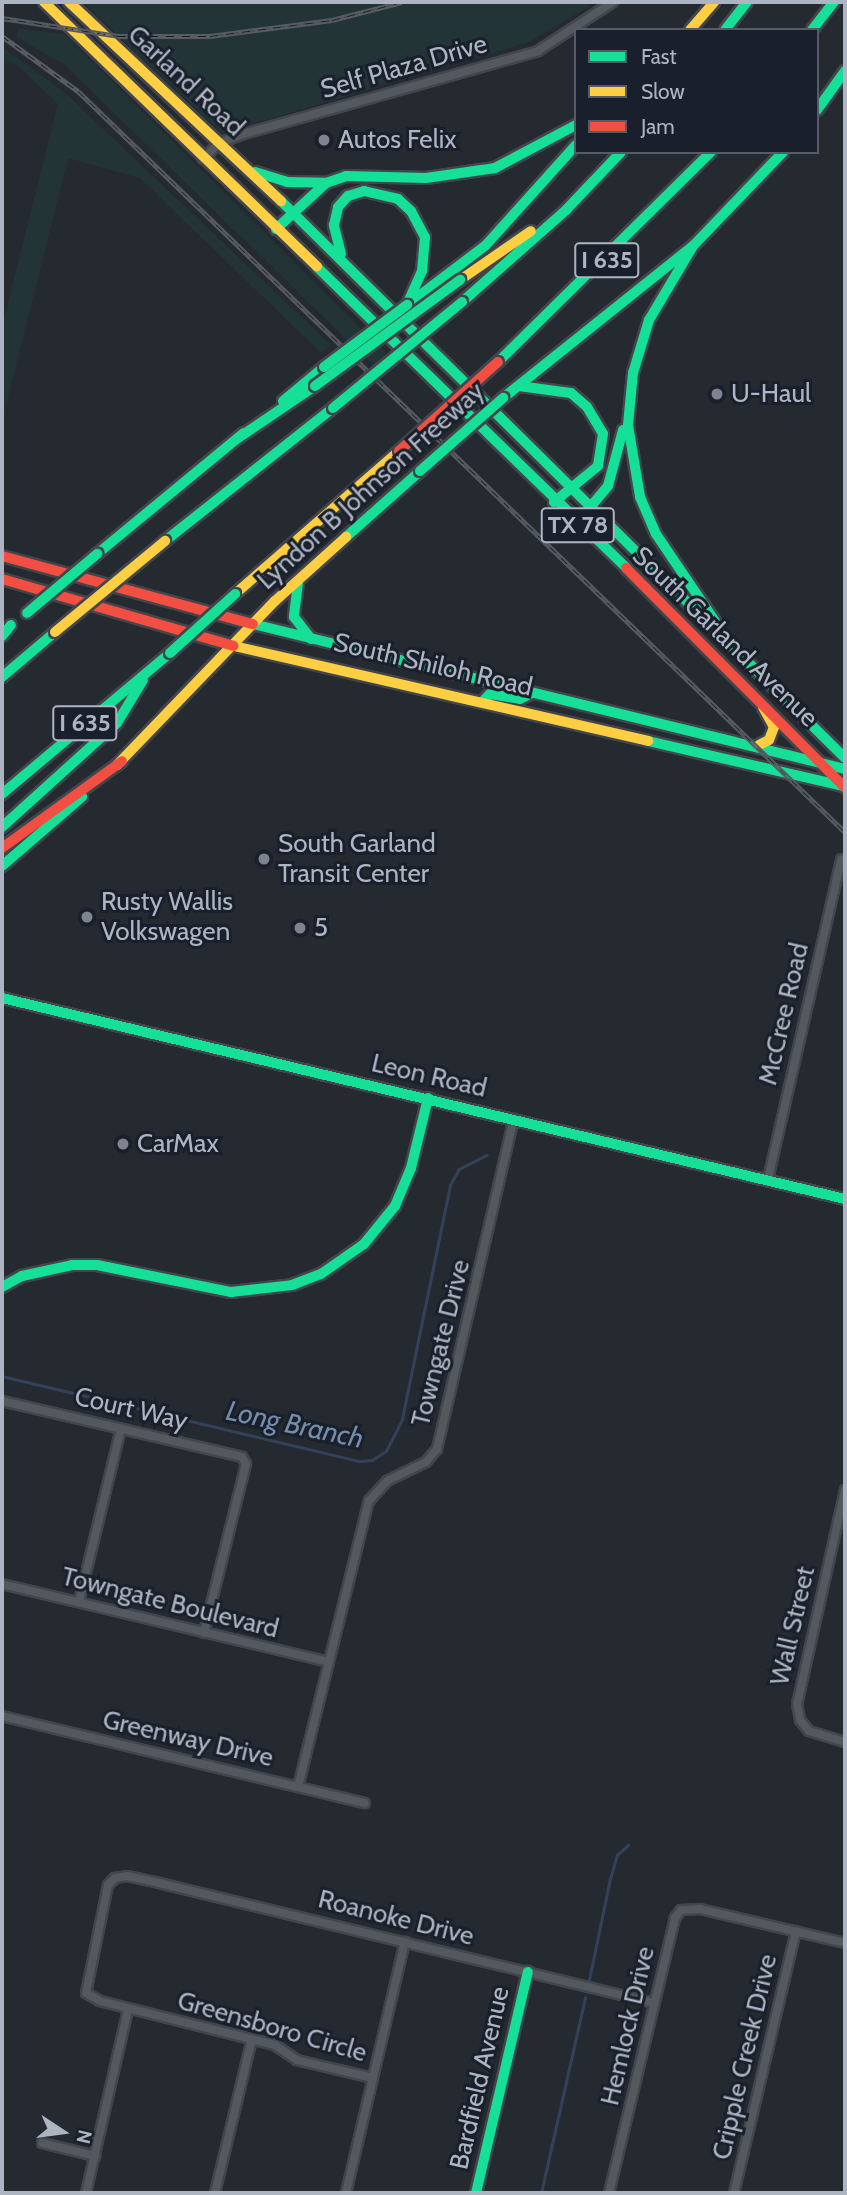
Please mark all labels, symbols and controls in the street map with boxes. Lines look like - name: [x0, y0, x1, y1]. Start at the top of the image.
- street label: Garland Road: [121, 19, 251, 143]
- street label: Self Plaza Drive: [317, 28, 491, 106]
- legend: [574, 28, 819, 154]
- text: Fast: [641, 44, 677, 69]
- text: Slow: [641, 79, 685, 104]
- text: Jam: [641, 114, 675, 139]
- place label: Autos Felix: [338, 124, 457, 156]
- marker: Autos Felix: [316, 132, 332, 148]
- road number: I 635: [574, 240, 640, 281]
- street label: Lyndon B Johnson Freeway: [251, 376, 491, 596]
- place label: U-Haul: [731, 378, 811, 410]
- marker: U-Haul: [709, 386, 725, 402]
- road number: TX 78: [540, 504, 616, 546]
- street label: South Garland Avenue: [626, 540, 824, 734]
- street label: South Shiloh Road: [331, 627, 535, 703]
- road number: I 635: [52, 702, 118, 744]
- place label: South Garland Transit Center: [278, 828, 436, 890]
- marker: South Garland Transit Center: [256, 851, 272, 867]
- place label: Rusty Wallis Volkswagen: [101, 886, 233, 948]
- marker: Rusty Wallis Volkswagen: [79, 909, 95, 925]
- place label: 5: [314, 912, 328, 944]
- marker: 5: [292, 920, 308, 936]
- street label: McCree Road: [753, 940, 815, 1088]
- street label: Leon Road: [368, 1048, 490, 1104]
- place label: CarMax: [137, 1128, 219, 1160]
- marker: CarMax: [115, 1136, 131, 1152]
- street label: Towngate Drive: [405, 1256, 477, 1430]
- street label: Court Way: [71, 1381, 191, 1437]
- water label: Long Branch: [223, 1393, 367, 1455]
- street label: Towngate Boulevard: [58, 1561, 282, 1645]
- street label: Wall Street: [764, 1564, 822, 1688]
- street label: Greenway Drive: [100, 1704, 276, 1774]
- street label: Roanoke Drive: [315, 1884, 477, 1952]
- street label: Hemlock Drive: [595, 1944, 661, 2108]
- street label: Cripple Creek Drive: [706, 1951, 784, 2163]
- street label: Bardfield Avenue: [444, 1984, 516, 2172]
- street label: Greensboro Circle: [174, 1985, 370, 2069]
- north arrow: [28, 2097, 98, 2167]
- text: N: [71, 2128, 97, 2146]

